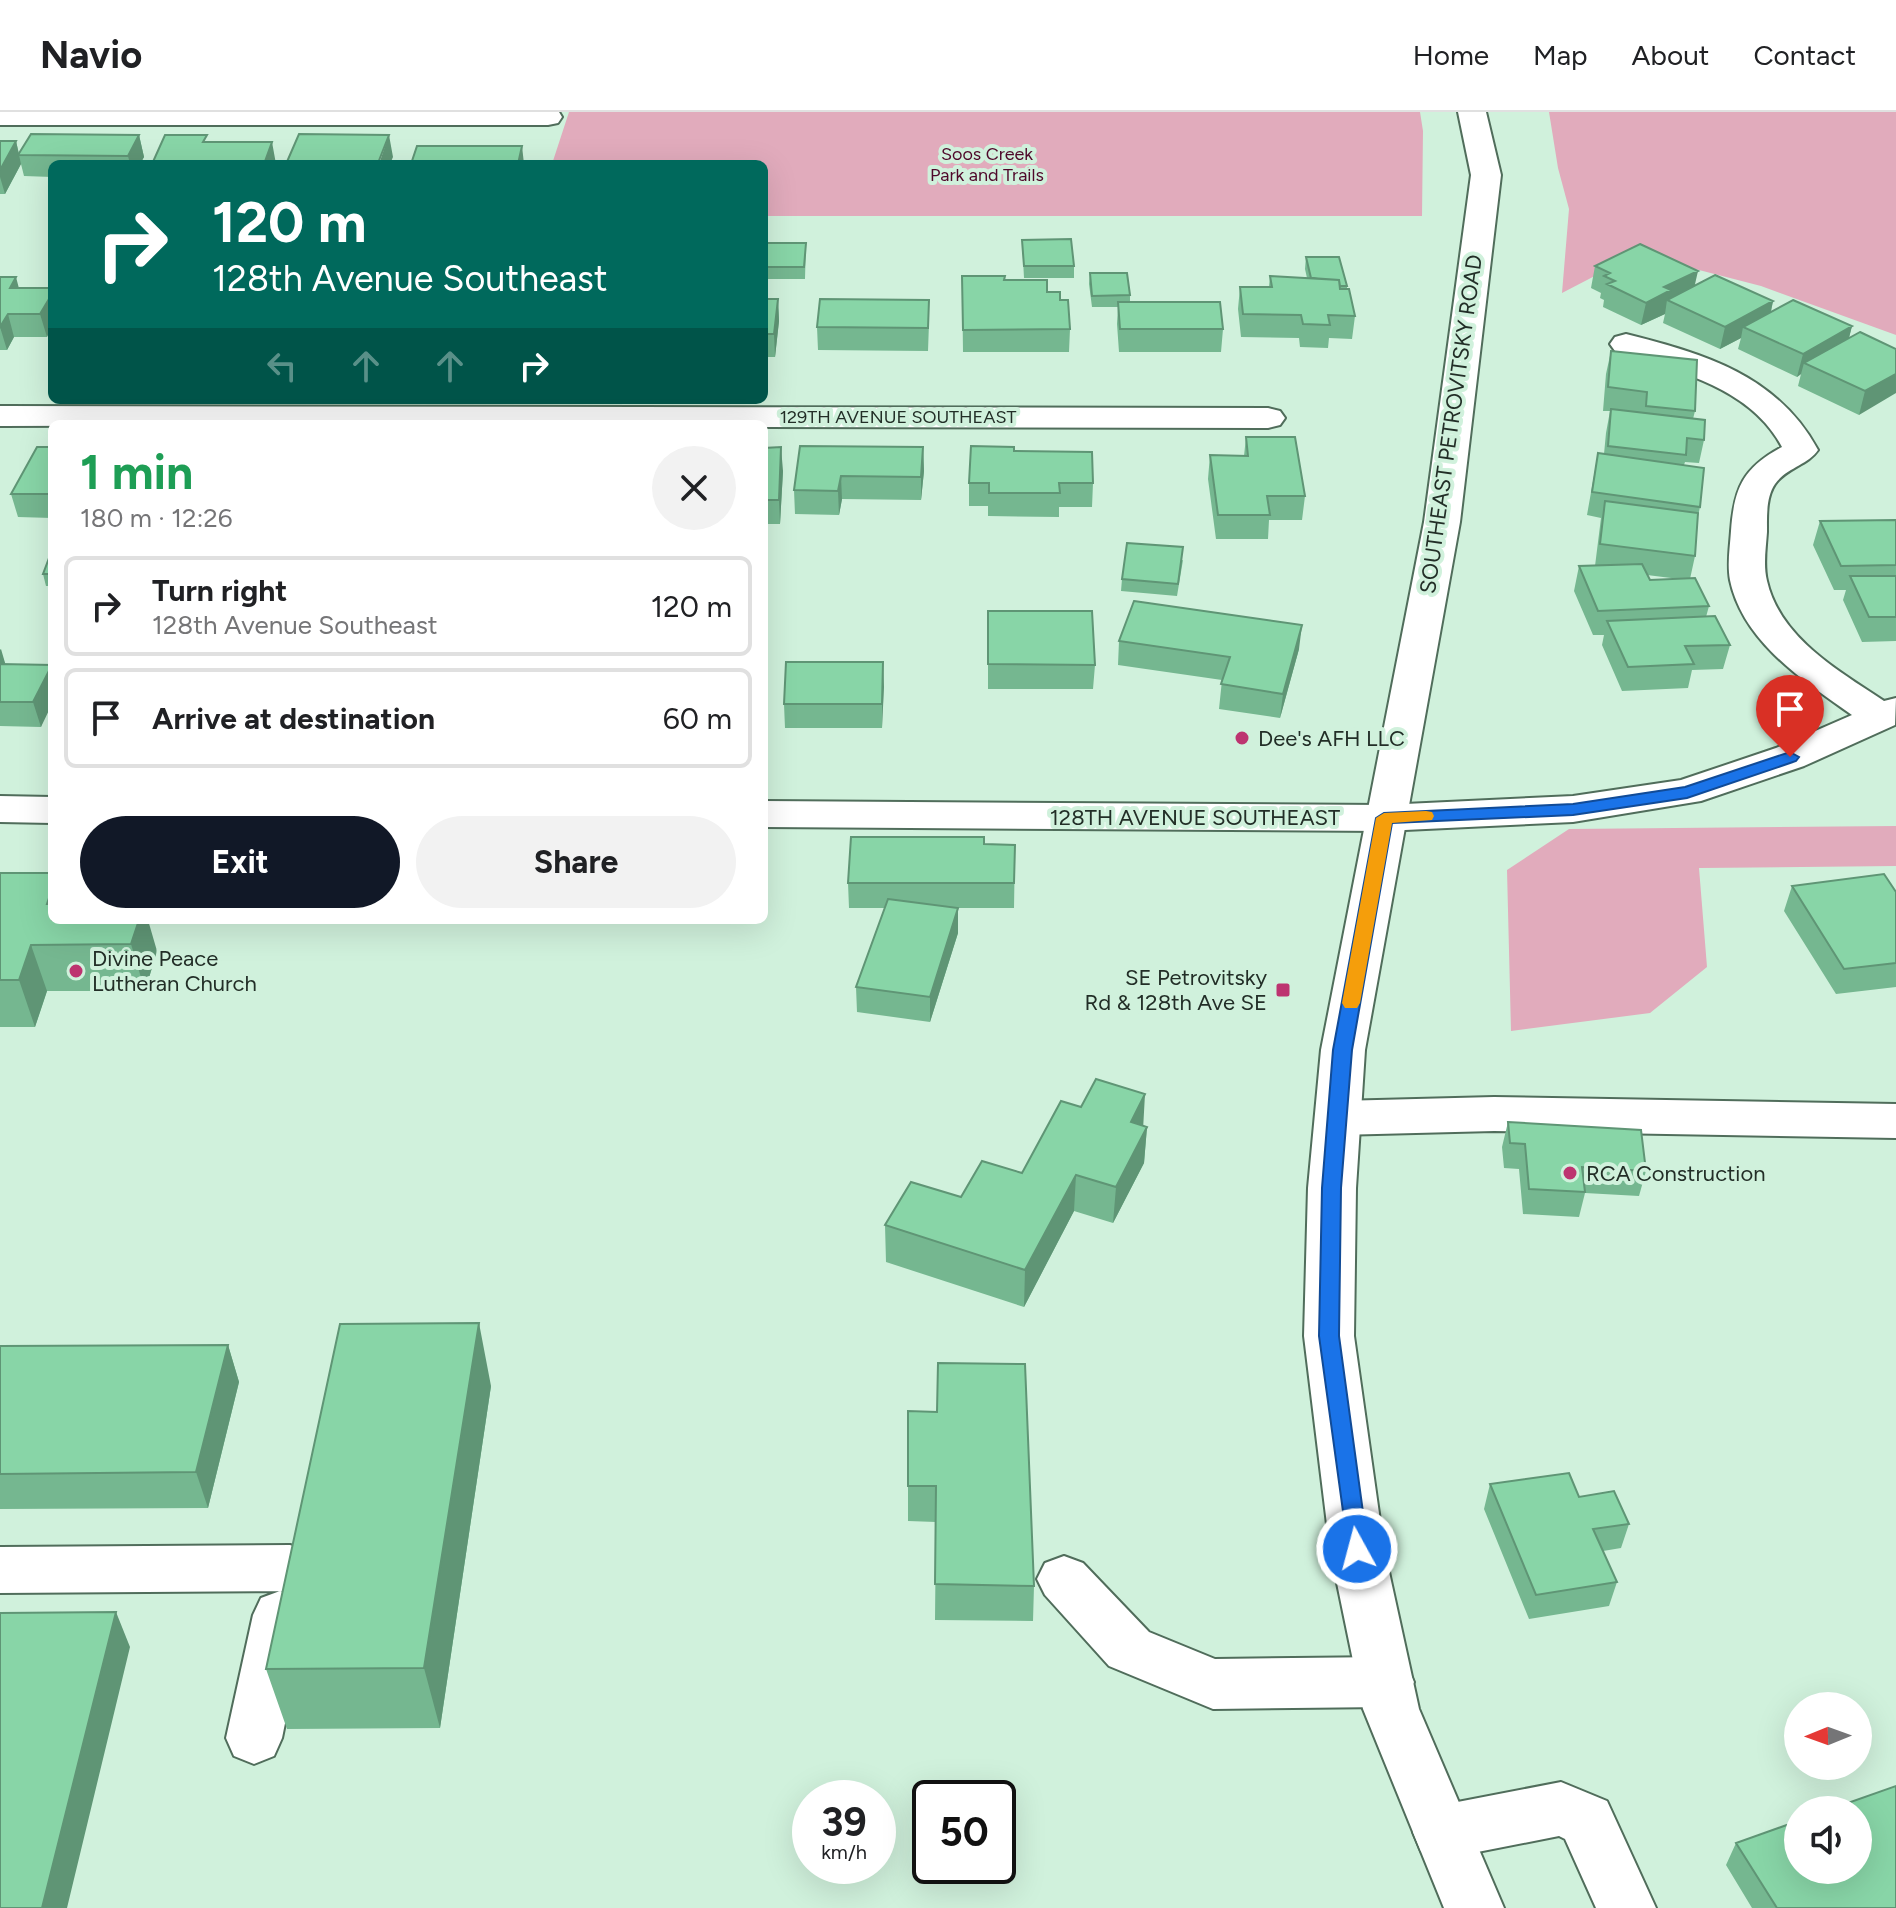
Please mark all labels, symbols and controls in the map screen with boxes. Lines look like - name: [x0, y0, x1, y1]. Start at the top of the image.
- text: Navio: [40, 32, 142, 78]
- text: Home: [1413, 38, 1489, 72]
- text: Map: [1533, 38, 1588, 72]
- text: About: [1632, 38, 1709, 72]
- text: Contact: [1753, 38, 1856, 72]
- park label: Soos Creek Park and Trails: [930, 143, 1044, 186]
- text: 120 m: [212, 189, 367, 256]
- icon: right: [80, 192, 184, 296]
- street label: SOUTHEAST PETROVITSKY ROAD: [1414, 253, 1488, 595]
- text: 128th Avenue Southeast: [212, 257, 607, 300]
- icon: left: [260, 344, 304, 388]
- icon: ahead: [344, 344, 388, 388]
- icon: ahead: [428, 344, 472, 388]
- icon: right: [512, 344, 556, 388]
- street label: 129TH AVENUE SOUTHEAST: [780, 406, 1016, 428]
- text: 1 min: [80, 443, 193, 501]
- button: close: [652, 446, 736, 530]
- text: 180 m · 12:26: [80, 502, 232, 534]
- text: Turn right: [152, 572, 287, 609]
- icon: right: [84, 584, 128, 628]
- text: 120 m: [651, 588, 732, 625]
- text: 128th Avenue Southeast: [152, 609, 438, 641]
- pin: [1756, 675, 1824, 757]
- icon: arrive: [1768, 687, 1812, 731]
- icon: arrive: [84, 696, 128, 740]
- text: Arrive at destination: [152, 700, 435, 737]
- text: 60 m: [663, 700, 732, 737]
- place label: Dee's AFH LLC: [1258, 725, 1405, 752]
- marker: Dee's AFH LLC: [1233, 729, 1251, 747]
- street label: 128TH AVENUE SOUTHEAST: [1050, 804, 1340, 831]
- button: Exit: [80, 816, 400, 908]
- button: Share: [416, 816, 736, 908]
- place label: Divine Peace Lutheran Church: [92, 945, 257, 997]
- marker: Divine Peace Lutheran Church: [67, 962, 85, 980]
- place label: SE Petrovitsky Rd & 128th Ave SE: [1085, 964, 1267, 1016]
- marker: SE Petrovitsky Rd & 128th Ave SE: [1274, 981, 1292, 999]
- place label: RCA Construction: [1586, 1160, 1766, 1187]
- marker: RCA Construction: [1561, 1164, 1579, 1182]
- position arrow: [1315, 1507, 1399, 1591]
- north arrow: [1784, 1692, 1872, 1780]
- map controls: [1784, 1692, 1872, 1884]
- speed limit sign: 50: [912, 1780, 1016, 1884]
- button: sound: [1784, 1796, 1872, 1884]
- text: 39: [821, 1798, 867, 1846]
- text: km/h: [821, 1840, 867, 1864]

